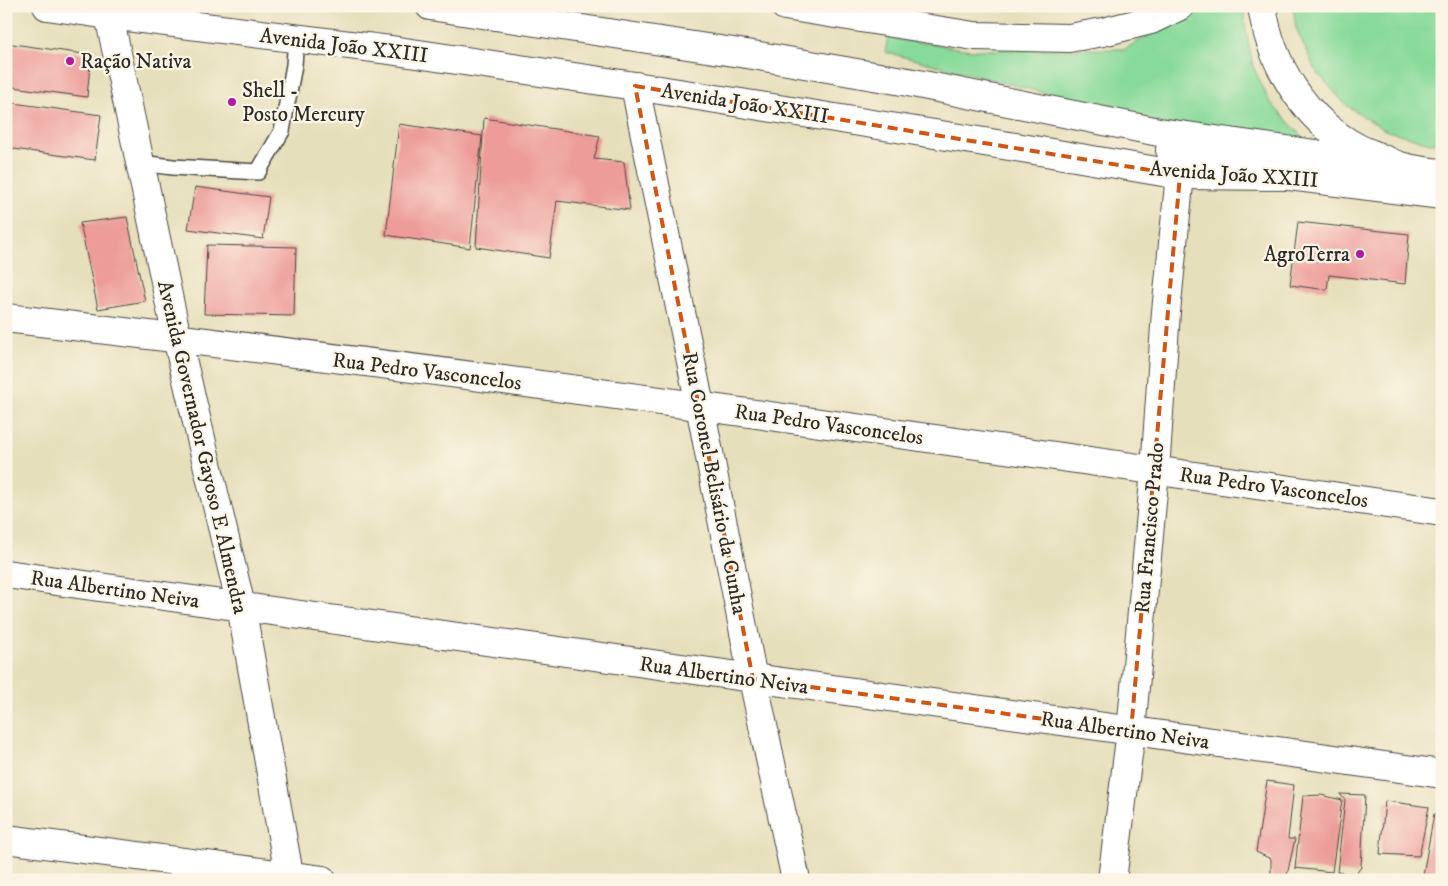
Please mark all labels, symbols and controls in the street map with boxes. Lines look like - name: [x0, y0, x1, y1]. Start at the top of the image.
- street label: Avenida João XXIII: [258, 23, 430, 69]
- place label: Ração Nativa: [80, 49, 192, 75]
- marker: Ração Nativa: [64, 55, 76, 67]
- place label: Shell - Posto Mercury: [242, 78, 366, 128]
- street label: Avenida João XXIII: [659, 78, 831, 130]
- marker: Shell - Posto Mercury: [226, 96, 238, 108]
- street label: Avenida João XXIII: [1149, 156, 1319, 194]
- place label: AgroTerra: [1264, 242, 1350, 268]
- marker: AgroTerra: [1354, 248, 1366, 260]
- street label: Avenida Governador Gayoso E Almendra: [151, 278, 253, 617]
- street label: Rua Pedro Vasconcelos: [331, 347, 523, 396]
- street label: Rua Coronel Belisário da Cunha: [676, 350, 752, 617]
- street label: Rua Pedro Vasconcelos: [733, 399, 925, 451]
- street label: Rua Francisco Prado: [1130, 441, 1170, 615]
- street label: Rua Pedro Vasconcelos: [1178, 462, 1370, 514]
- street label: Rua Albertino Neiva: [29, 565, 201, 615]
- street label: Rua Albertino Neiva: [638, 651, 810, 701]
- street label: Rua Albertino Neiva: [1039, 706, 1211, 756]

